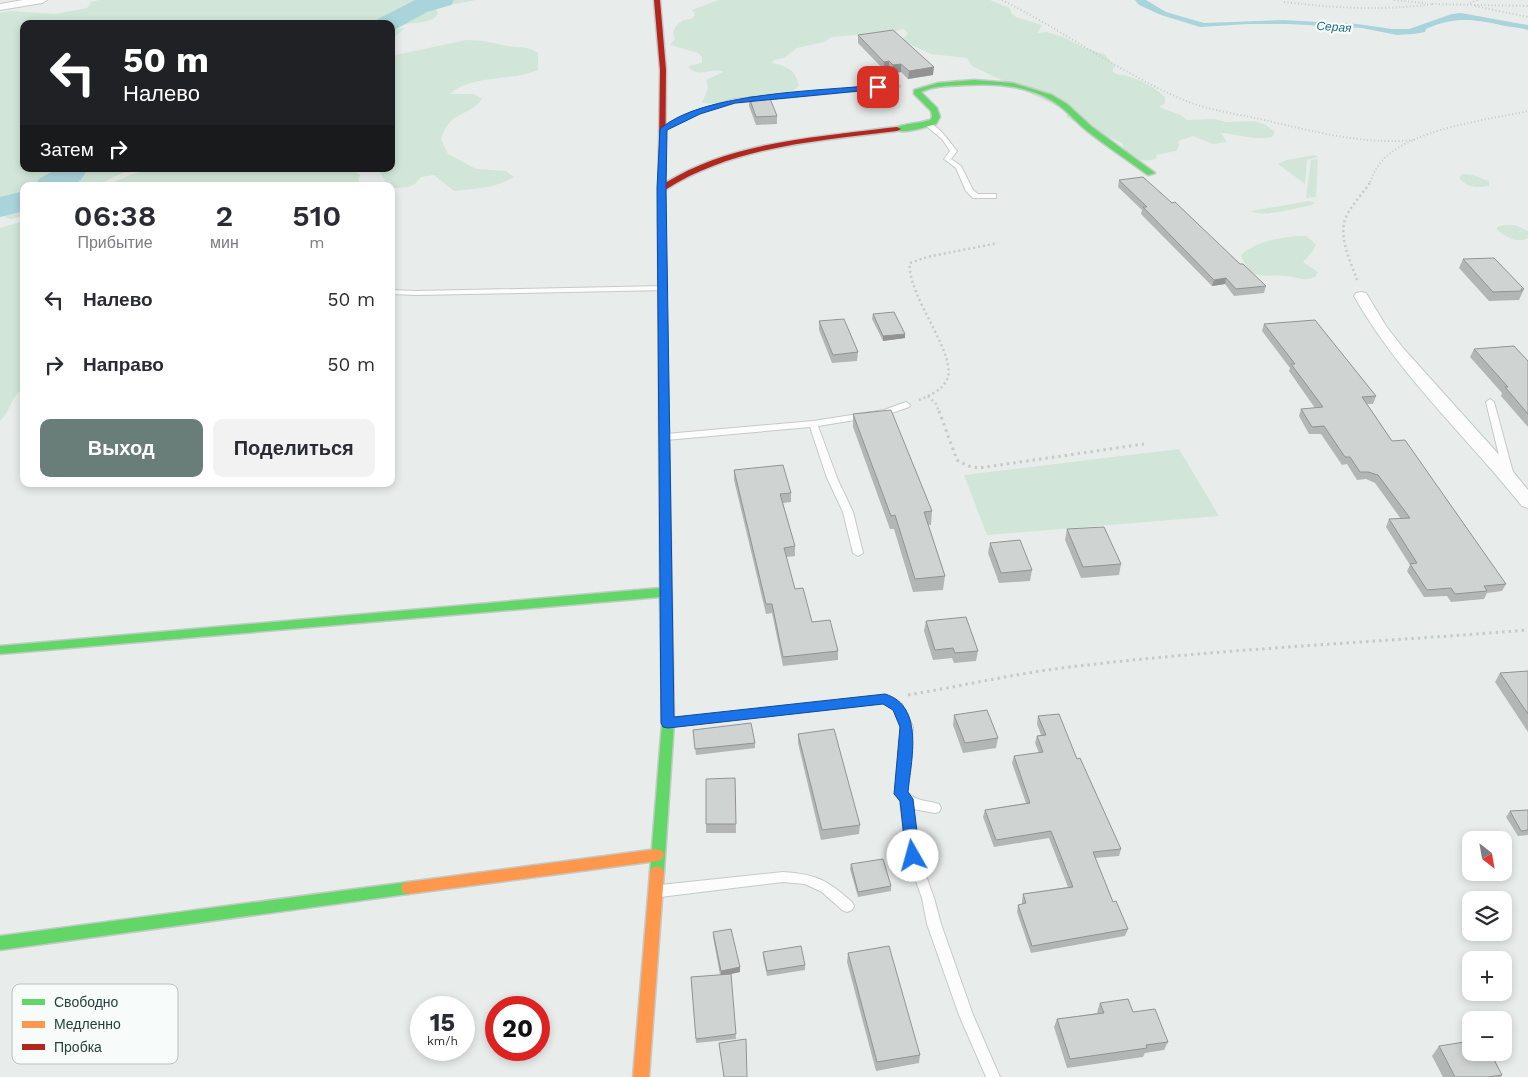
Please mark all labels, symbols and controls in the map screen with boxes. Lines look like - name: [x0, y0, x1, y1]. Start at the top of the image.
- water label: Серая: [1316, 19, 1353, 35]
- text: 50 m: [123, 39, 209, 81]
- icon: left: [40, 40, 105, 105]
- pin: [857, 66, 899, 108]
- icon: arrive: [864, 73, 892, 101]
- text: Налево: [123, 81, 200, 106]
- icon: right: [104, 135, 132, 163]
- text: Затем: [40, 138, 94, 161]
- text: 06:38: [74, 198, 156, 233]
- text: 2: [216, 198, 233, 233]
- text: 510: [292, 198, 341, 233]
- text: Прибытие: [77, 233, 153, 252]
- text: мин: [210, 233, 239, 252]
- text: m: [309, 233, 325, 252]
- icon: left: [40, 286, 68, 314]
- text: Налево: [83, 288, 153, 311]
- text: 50 m: [328, 288, 375, 311]
- icon: right: [40, 351, 68, 379]
- text: Направо: [83, 353, 164, 376]
- text: 50 m: [328, 353, 375, 376]
- button: Выход: [40, 419, 203, 477]
- button: Поделиться: [213, 419, 375, 477]
- position arrow: [886, 829, 938, 881]
- north arrow: [1462, 831, 1512, 881]
- map controls: [1462, 831, 1512, 1061]
- button: layers: [1462, 891, 1512, 941]
- button: +: [1462, 951, 1512, 1001]
- legend: [12, 984, 178, 1064]
- text: Свободно: [54, 994, 119, 1010]
- speed limit sign: 20: [485, 996, 550, 1061]
- text: 15: [430, 1008, 455, 1037]
- button: −: [1462, 1011, 1512, 1061]
- text: Медленно: [54, 1016, 121, 1032]
- text: km/h: [427, 1034, 458, 1048]
- text: Пробка: [54, 1039, 102, 1055]

